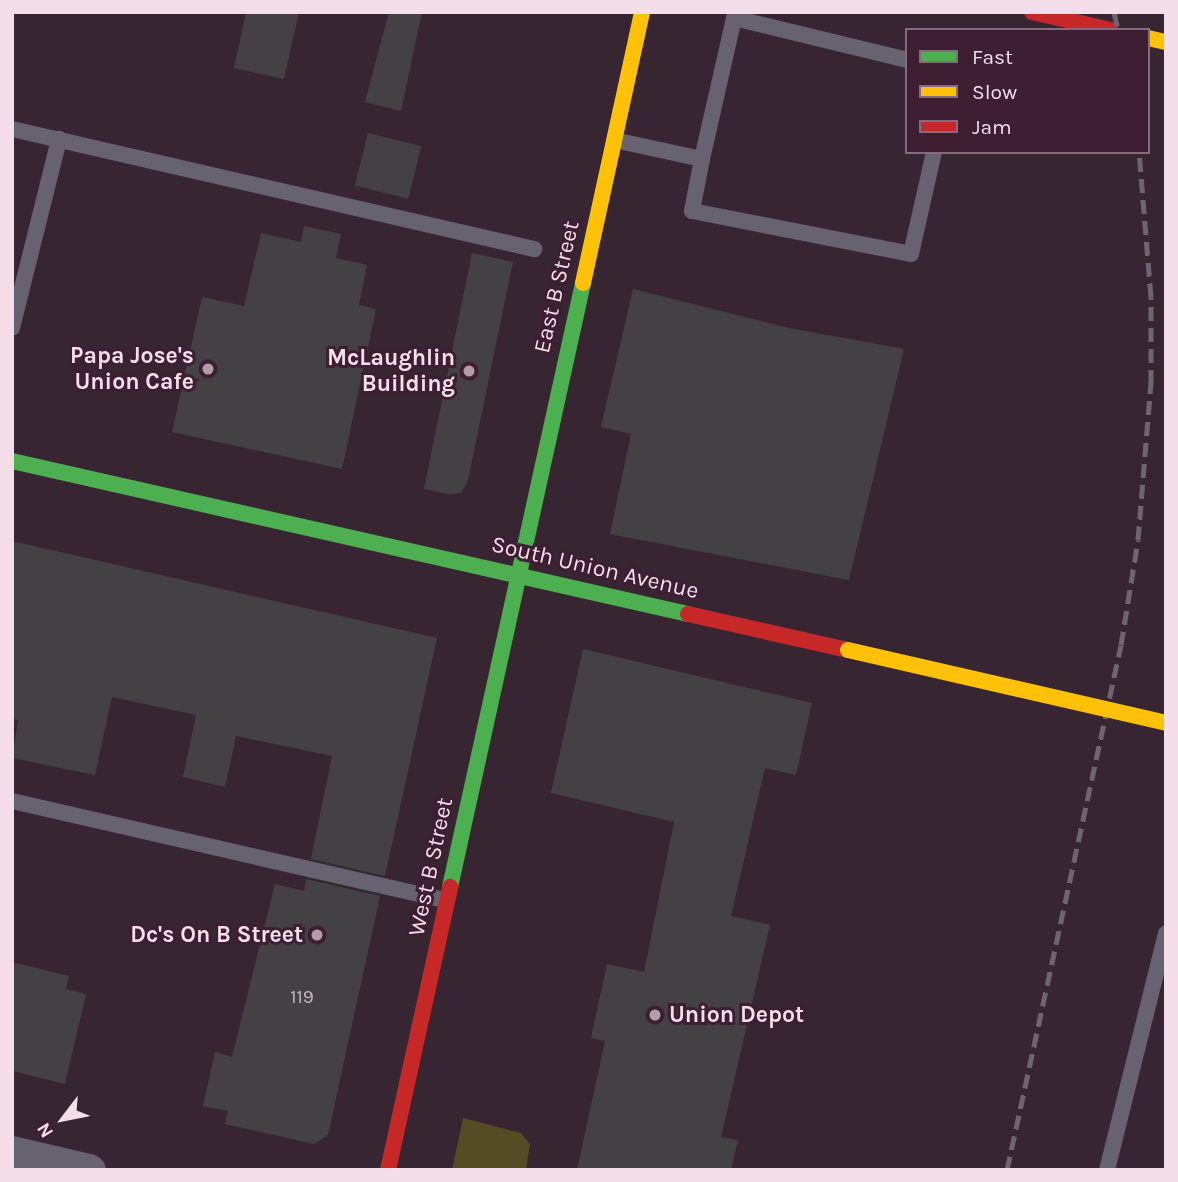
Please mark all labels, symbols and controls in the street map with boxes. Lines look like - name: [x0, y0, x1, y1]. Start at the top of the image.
- legend: [905, 28, 1150, 154]
- text: Fast: [972, 45, 1013, 69]
- text: Slow: [972, 80, 1017, 104]
- text: Jam: [972, 115, 1012, 139]
- street label: East B Street: [528, 218, 586, 356]
- place label: Papa Jose's Union Cafe: [70, 342, 194, 396]
- place label: McLaughlin Building: [327, 344, 455, 398]
- marker: Papa Jose's Union Cafe: [200, 361, 216, 377]
- marker: McLaughlin Building: [461, 363, 477, 379]
- street label: South Union Avenue: [489, 531, 701, 605]
- street label: West B Street: [403, 795, 459, 939]
- place label: Dc's On B Street: [130, 921, 303, 949]
- marker: Dc's On B Street: [309, 927, 325, 943]
- house number: 119: [290, 987, 314, 1009]
- place label: Union Depot: [669, 1001, 804, 1029]
- marker: Union Depot: [647, 1007, 663, 1023]
- north arrow: [28, 1084, 98, 1154]
- text: N: [32, 1119, 58, 1142]

